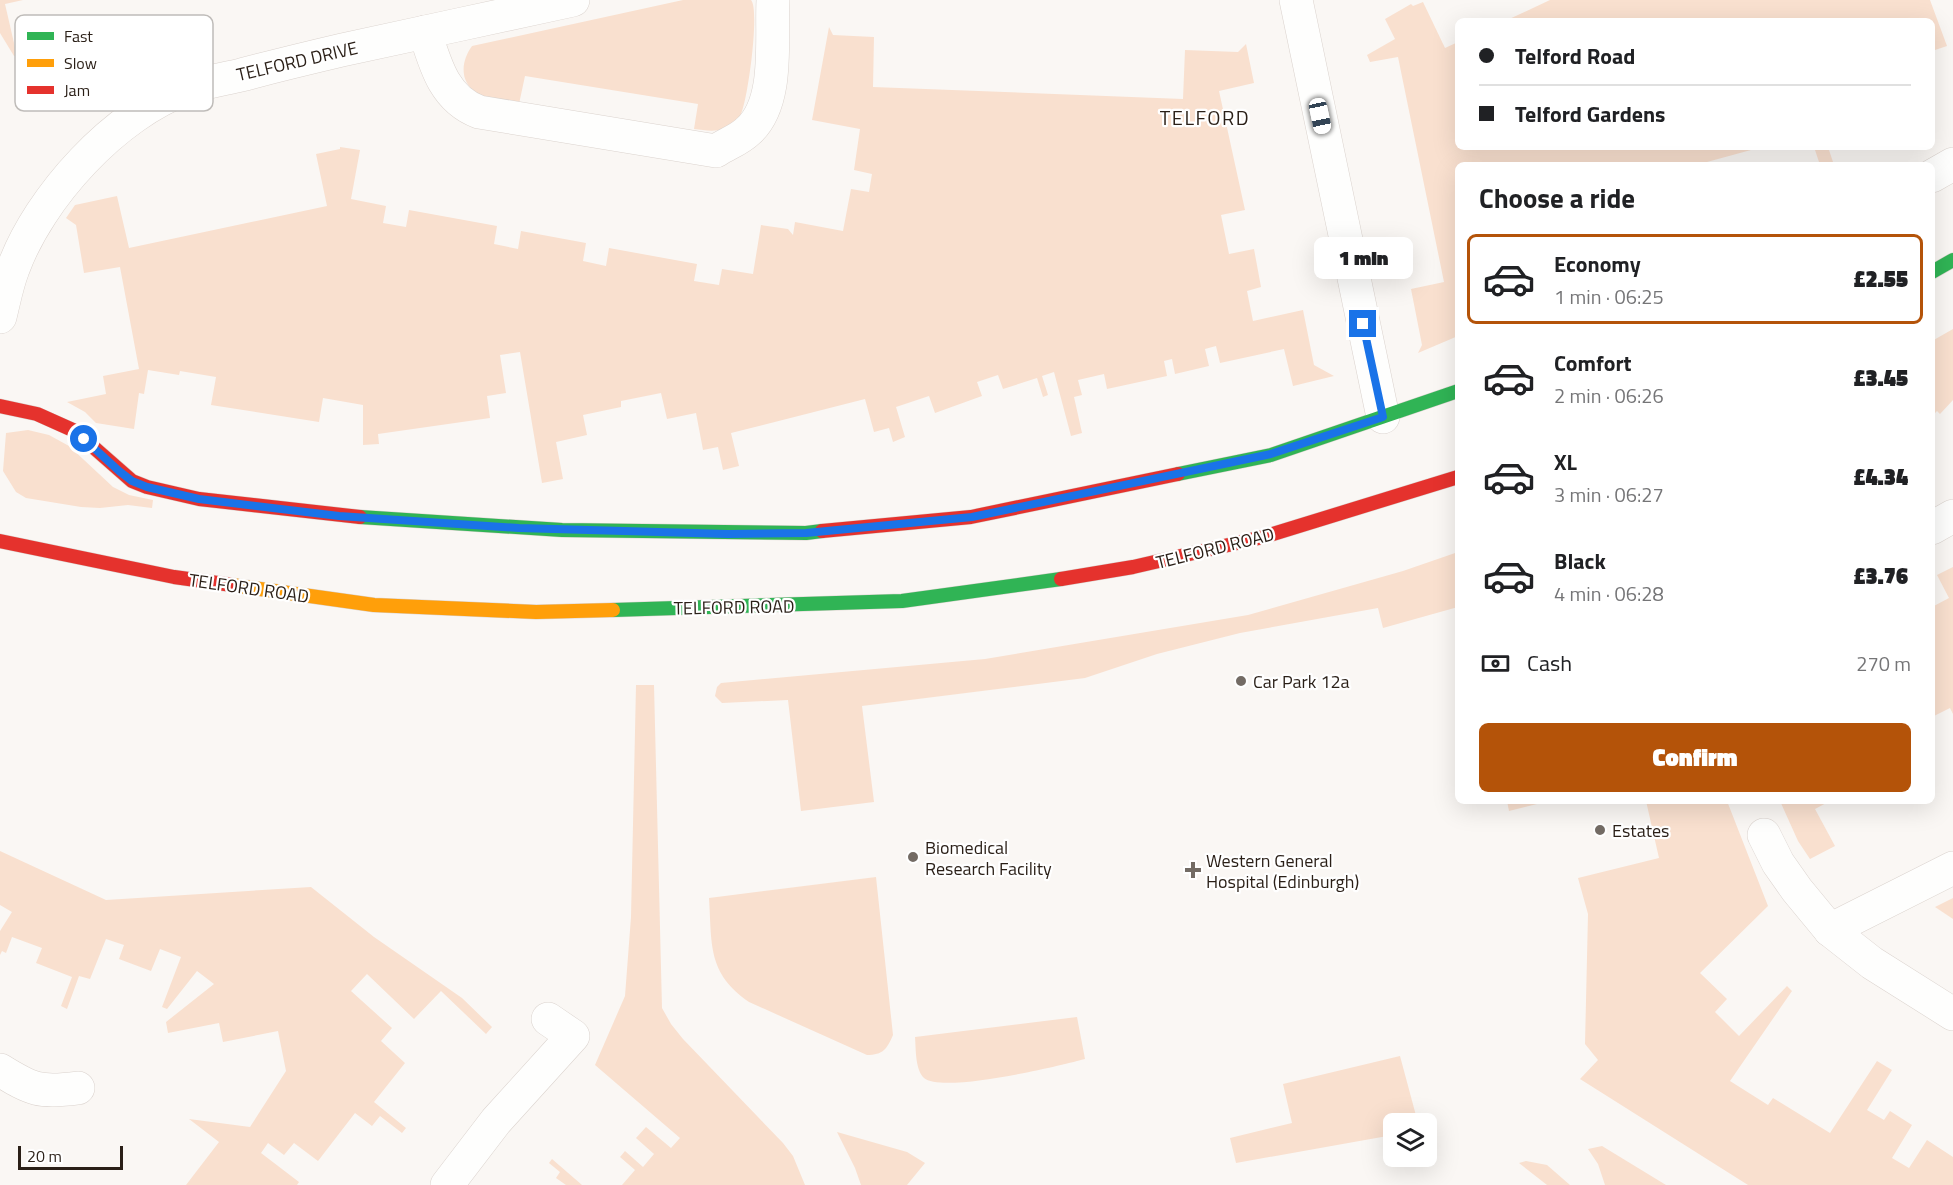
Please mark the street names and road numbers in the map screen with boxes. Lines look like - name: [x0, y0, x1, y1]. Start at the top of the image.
- street label: TELFORD DRIVE: [234, 34, 360, 88]
- street label: TELFORD ROAD: [1153, 520, 1277, 576]
- street label: TELFORD ROAD: [187, 566, 311, 610]
- street label: TELFORD ROAD: [673, 592, 795, 622]

